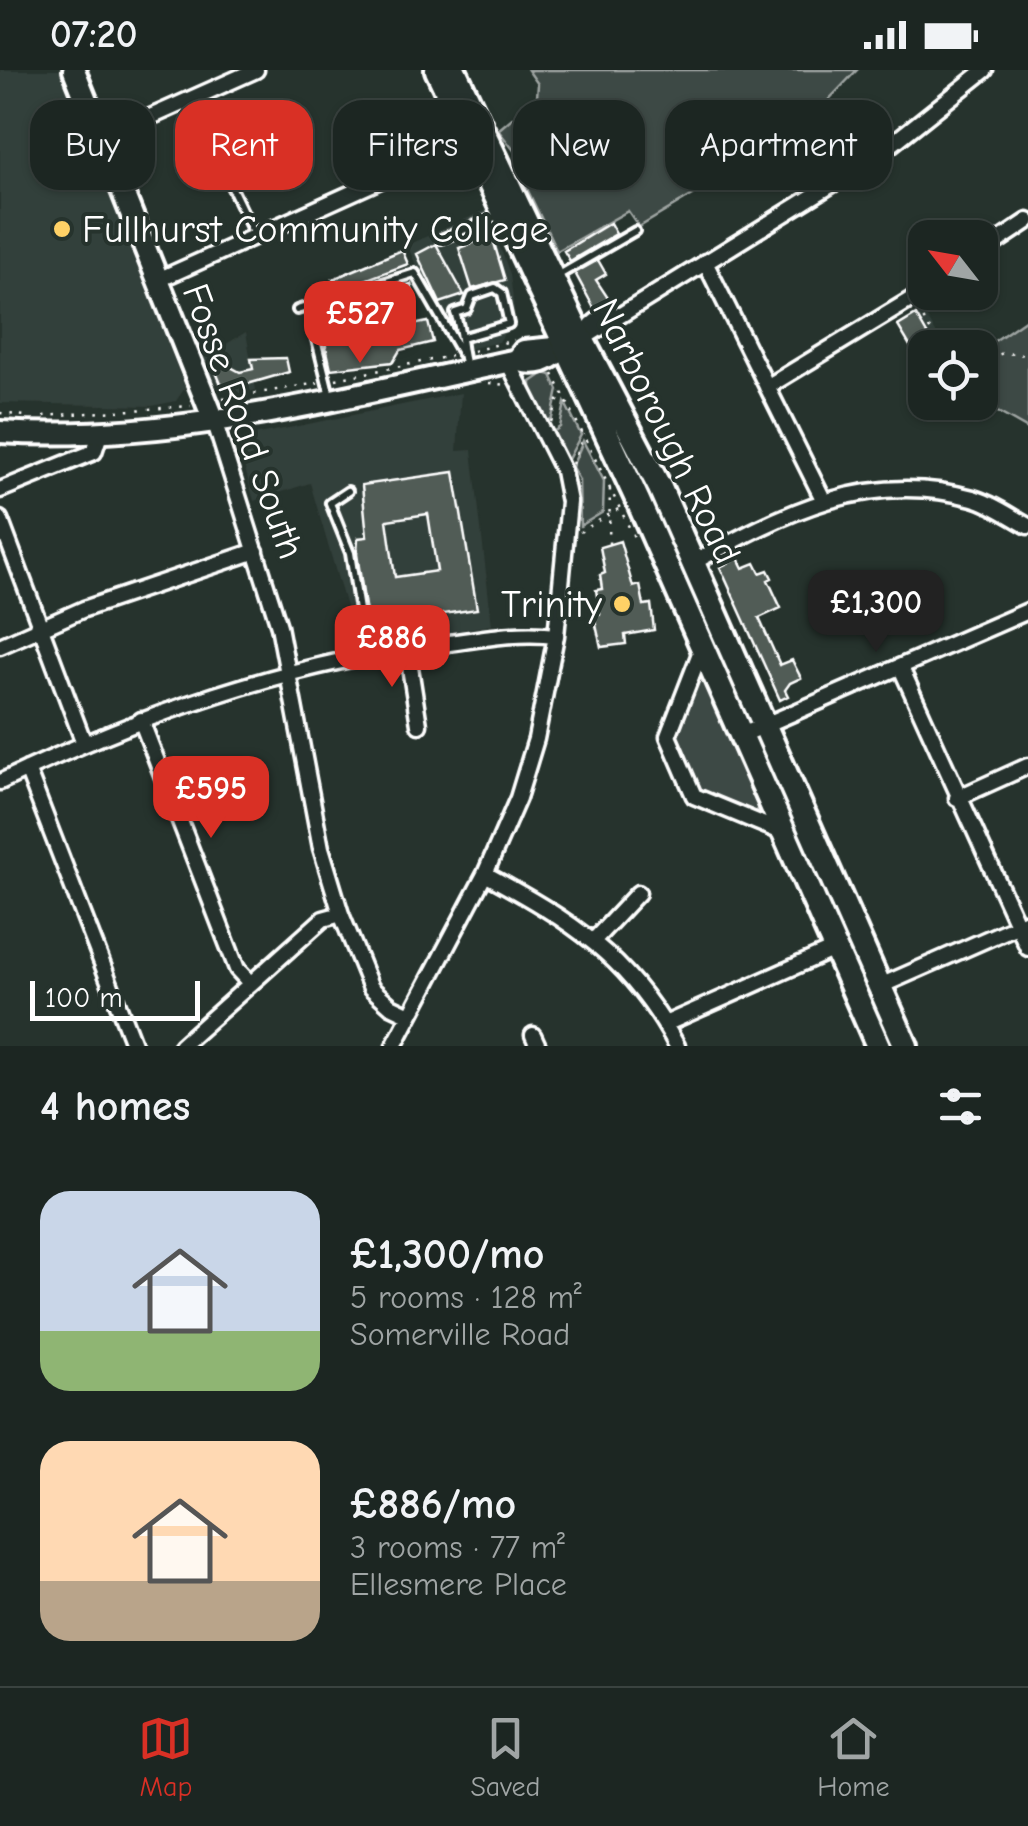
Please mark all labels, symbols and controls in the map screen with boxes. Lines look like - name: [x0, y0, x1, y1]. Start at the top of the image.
- text: 07:20: [50, 13, 137, 57]
- chip: Buy: [30, 100, 155, 190]
- chip: Rent: [175, 100, 313, 190]
- chip: Filters: [333, 100, 493, 190]
- chip: New: [513, 100, 645, 190]
- chip: Apartment: [665, 100, 892, 190]
- place label: Fullhurst Community College: [82, 208, 548, 252]
- marker: Fullhurst Community College: [51, 218, 73, 240]
- north arrow: [908, 220, 998, 310]
- map controls: [908, 220, 998, 420]
- street label: Fosse Road South: [173, 278, 313, 565]
- pin: £527: [301, 281, 419, 366]
- street label: Narborough Road: [583, 292, 749, 571]
- text: £527: [326, 295, 394, 332]
- button: locate: [908, 330, 998, 420]
- pin: £1,300: [795, 570, 957, 655]
- place label: Trinity: [501, 583, 602, 627]
- text: £1,300: [830, 584, 922, 621]
- marker: Trinity: [611, 593, 633, 615]
- pin: £886: [333, 605, 451, 690]
- text: £886: [357, 619, 427, 656]
- pin: £595: [152, 756, 270, 841]
- text: £595: [175, 770, 247, 807]
- scale bar: [30, 976, 200, 1020]
- text: 100 m: [45, 982, 123, 1014]
- icon: filters: [933, 1079, 988, 1134]
- text: 4 homes: [40, 1082, 190, 1131]
- text: £1,300/mo: [350, 1230, 544, 1279]
- icon: home: [120, 1231, 240, 1351]
- text: 5 rooms · 128 m²: [350, 1279, 582, 1316]
- text: Somerville Road: [350, 1316, 570, 1353]
- text: £886/mo: [350, 1480, 516, 1529]
- icon: home: [120, 1481, 240, 1601]
- text: 3 rooms · 77 m²: [350, 1529, 565, 1566]
- text: Ellesmere Place: [350, 1566, 567, 1603]
- tab: Map: [138, 1711, 193, 1803]
- tab: Saved: [470, 1711, 540, 1803]
- tab: Home: [817, 1711, 890, 1803]

